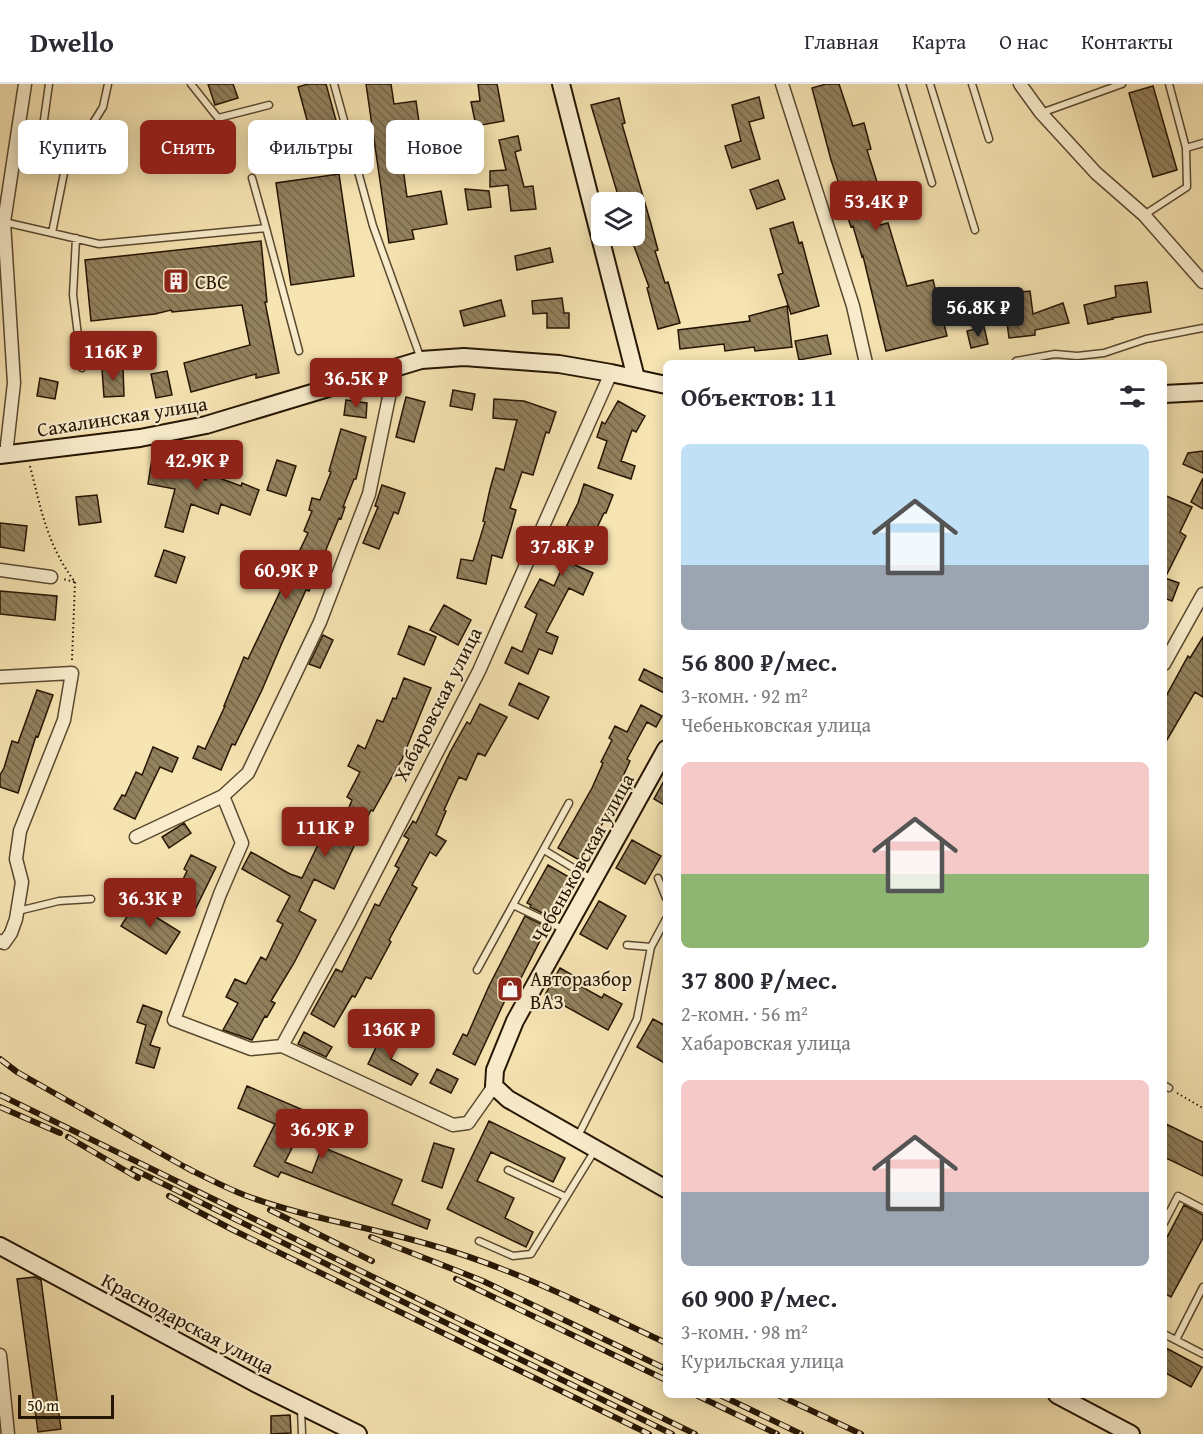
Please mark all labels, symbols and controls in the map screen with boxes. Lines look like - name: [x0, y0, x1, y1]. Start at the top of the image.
- text: Dwello: [30, 21, 114, 62]
- text: Главная: [804, 26, 879, 57]
- text: Карта: [912, 26, 966, 57]
- text: О нас: [999, 26, 1048, 57]
- text: Контакты: [1081, 26, 1173, 57]
- chip: Купить: [18, 120, 128, 174]
- chip: Снять: [140, 120, 236, 174]
- chip: Фильтры: [248, 120, 374, 174]
- chip: Новое: [386, 120, 484, 174]
- pin: 53.4K ₽: [821, 181, 931, 232]
- text: 53.4K ₽: [844, 186, 908, 215]
- map controls: [591, 192, 645, 246]
- button: layers: [591, 192, 645, 246]
- building icon: СВС: [161, 266, 191, 296]
- place label: СВС: [195, 267, 228, 296]
- pin: 56.8K ₽: [923, 287, 1033, 338]
- text: 56.8K ₽: [946, 292, 1010, 321]
- pin: 116K ₽: [64, 331, 162, 382]
- text: 116K ₽: [84, 336, 142, 365]
- pin: 36.5K ₽: [301, 358, 411, 409]
- text: 36.5K ₽: [324, 363, 388, 392]
- text: Объектов: 11: [681, 377, 837, 416]
- icon: filters: [1116, 380, 1149, 413]
- street label: Сахалинская улица: [35, 388, 210, 444]
- pin: 42.9K ₽: [142, 440, 252, 491]
- text: 42.9K ₽: [165, 445, 229, 474]
- icon: home: [861, 483, 969, 591]
- pin: 37.8K ₽: [507, 526, 617, 577]
- text: 37.8K ₽: [530, 531, 594, 560]
- pin: 60.9K ₽: [231, 550, 341, 601]
- text: 60.9K ₽: [254, 555, 318, 584]
- street label: Хабаровская улица: [386, 621, 489, 786]
- text: 56 800 ₽/мес.: [681, 642, 837, 681]
- text: 3-комн. · 92 m²: [681, 681, 808, 710]
- text: Чебеньковская улица: [681, 710, 871, 739]
- street label: Чебеньковская улица: [523, 767, 641, 948]
- icon: home: [861, 801, 969, 909]
- pin: 111K ₽: [276, 807, 374, 858]
- text: 111K ₽: [296, 812, 354, 841]
- pin: 36.3K ₽: [95, 878, 205, 929]
- text: 36.3K ₽: [118, 883, 182, 912]
- text: 37 800 ₽/мес.: [681, 960, 837, 999]
- place label: Авторазбор ВАЗ: [530, 964, 632, 1016]
- shop icon: Авторазбор ВАЗ: [495, 974, 525, 1004]
- text: 2-комн. · 56 m²: [681, 999, 808, 1028]
- pin: 136K ₽: [342, 1009, 440, 1060]
- text: 136K ₽: [362, 1014, 420, 1043]
- text: Хабаровская улица: [681, 1028, 851, 1057]
- pin: 36.9K ₽: [267, 1109, 377, 1160]
- text: 36.9K ₽: [290, 1114, 354, 1143]
- icon: home: [861, 1119, 969, 1227]
- street label: Краснодарская улица: [97, 1265, 280, 1381]
- text: 60 900 ₽/мес.: [681, 1278, 837, 1317]
- text: 3-комн. · 98 m²: [681, 1317, 808, 1346]
- text: Курильская улица: [681, 1346, 844, 1375]
- scale bar: [18, 1392, 114, 1420]
- text: 50 m: [27, 1393, 59, 1417]

